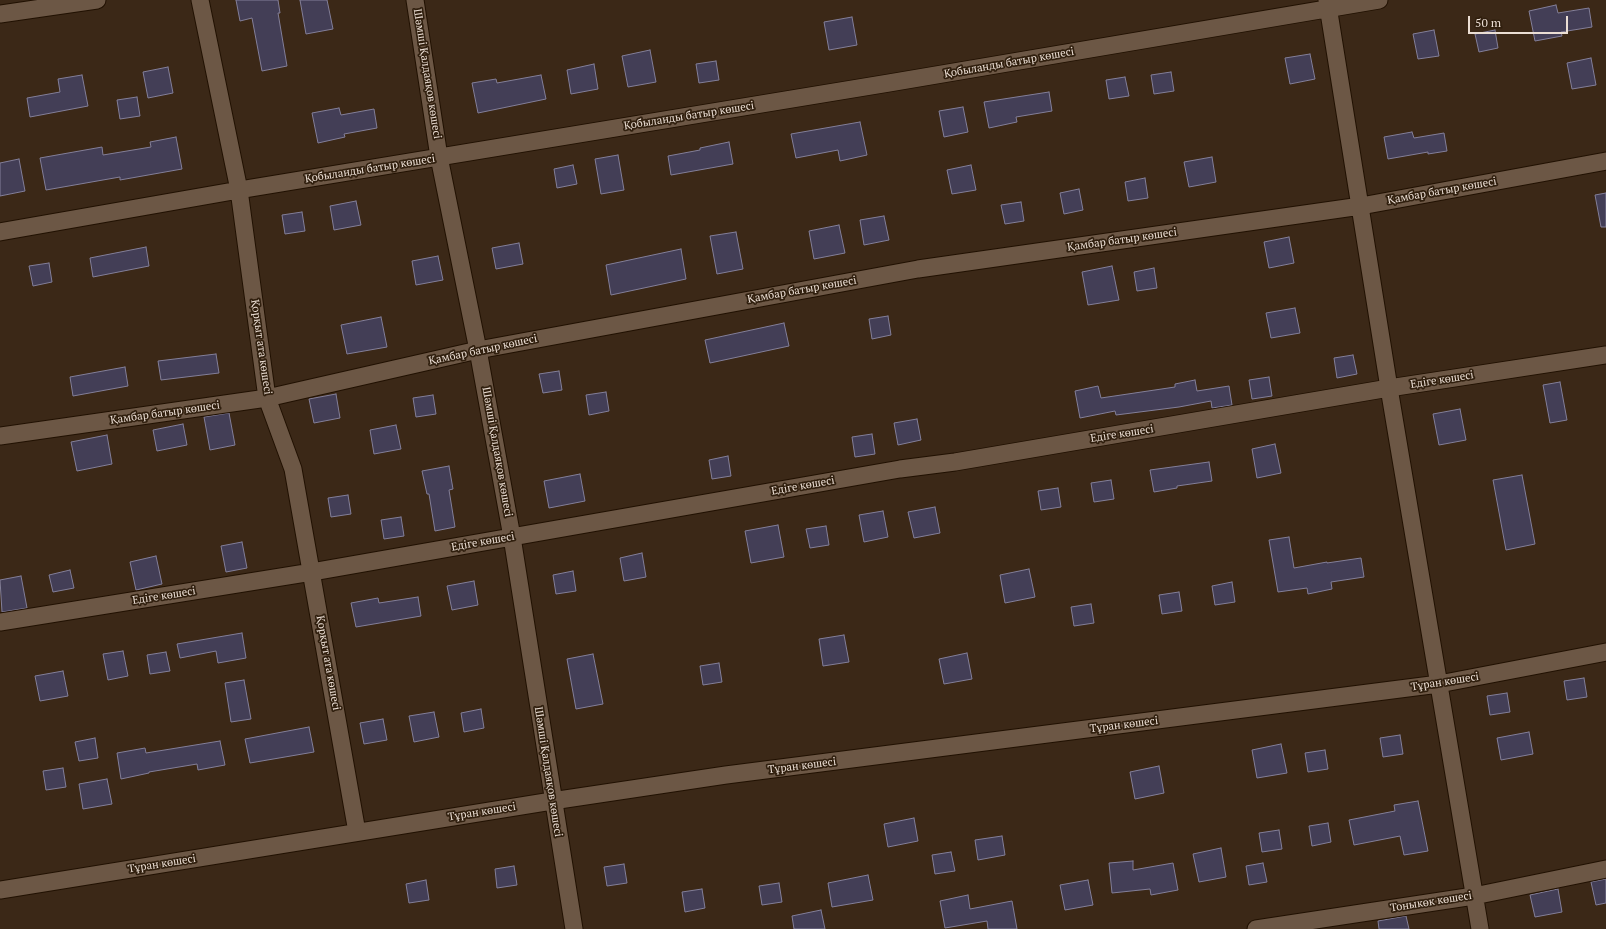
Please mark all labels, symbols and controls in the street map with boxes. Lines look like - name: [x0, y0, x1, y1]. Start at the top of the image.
- street label: Шәмші Қалдаяқов көшесі: [410, 8, 444, 140]
- scale bar: [1470, 8, 1570, 34]
- text: 50 m: [1475, 15, 1501, 30]
- street label: Қобыланды батыр көшесі: [943, 45, 1075, 81]
- street label: Қобыланды батыр көшесі: [623, 99, 755, 133]
- street label: Қобыланды батыр көшесі: [304, 152, 436, 186]
- street label: Қамбар батыр көшесі: [1386, 175, 1498, 207]
- street label: Қамбар батыр көшесі: [1066, 226, 1178, 254]
- street label: Қамбар батыр көшесі: [746, 274, 858, 306]
- street label: Қорқыт ата көшесі: [248, 299, 274, 395]
- street label: Қамбар батыр көшесі: [428, 332, 538, 368]
- street label: Едіге көшесі: [1409, 368, 1475, 392]
- street label: Шәмші Қалдаяқов көшесі: [479, 386, 515, 518]
- street label: Қамбар батыр көшесі: [109, 399, 221, 427]
- street label: Едіге көшесі: [1089, 422, 1155, 446]
- street label: Едіге көшесі: [770, 474, 836, 498]
- street label: Едіге көшесі: [450, 530, 516, 554]
- street label: Едіге көшесі: [131, 584, 197, 608]
- street label: Қорқыт ата көшесі: [313, 615, 343, 711]
- street label: Тұран көшесі: [1410, 670, 1480, 694]
- street label: Шәмші Қалдаяқов көшесі: [531, 706, 565, 838]
- street label: Тұран көшесі: [1089, 714, 1159, 736]
- street label: Тұран көшесі: [767, 755, 837, 777]
- street label: Тұран көшесі: [447, 800, 517, 824]
- street label: Тұран көшесі: [127, 852, 197, 876]
- street label: Тоныкөк көшесі: [1389, 889, 1473, 915]

